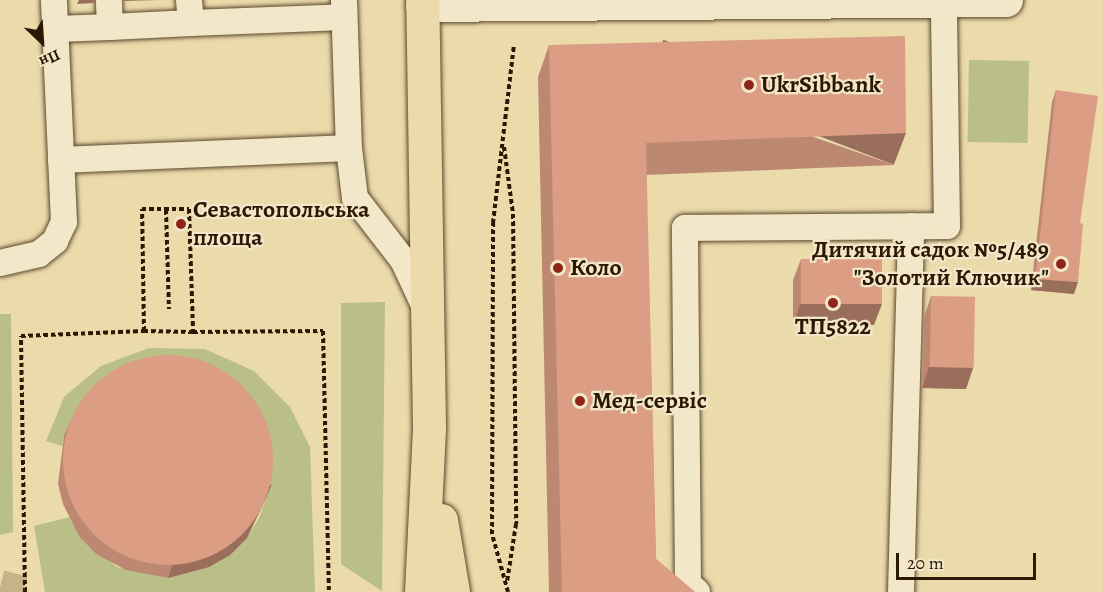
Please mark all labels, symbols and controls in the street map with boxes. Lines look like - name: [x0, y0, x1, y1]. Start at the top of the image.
- north arrow: [12, 12, 72, 72]
- text: Пн: [35, 44, 64, 73]
- place label: UkrSibbank: [761, 71, 881, 99]
- marker: UkrSibbank: [742, 78, 756, 92]
- place label: Севастопольська площа: [193, 196, 370, 252]
- marker: Севастопольська площа: [174, 217, 188, 231]
- place label: Дитячий садок №5/489 "Золотий Ключик": [812, 236, 1049, 292]
- place label: Коло: [570, 254, 622, 282]
- marker: Дитячий садок №5/489 "Золотий Ключик": [1054, 257, 1068, 271]
- marker: Коло: [551, 261, 565, 275]
- marker: ТП5822: [826, 296, 840, 310]
- place label: ТП5822: [795, 313, 871, 341]
- place label: Мед-сервіс: [592, 387, 707, 415]
- marker: Мед-сервіс: [573, 394, 587, 408]
- scale bar: [899, 541, 1038, 579]
- text: 20 m: [907, 551, 944, 575]

